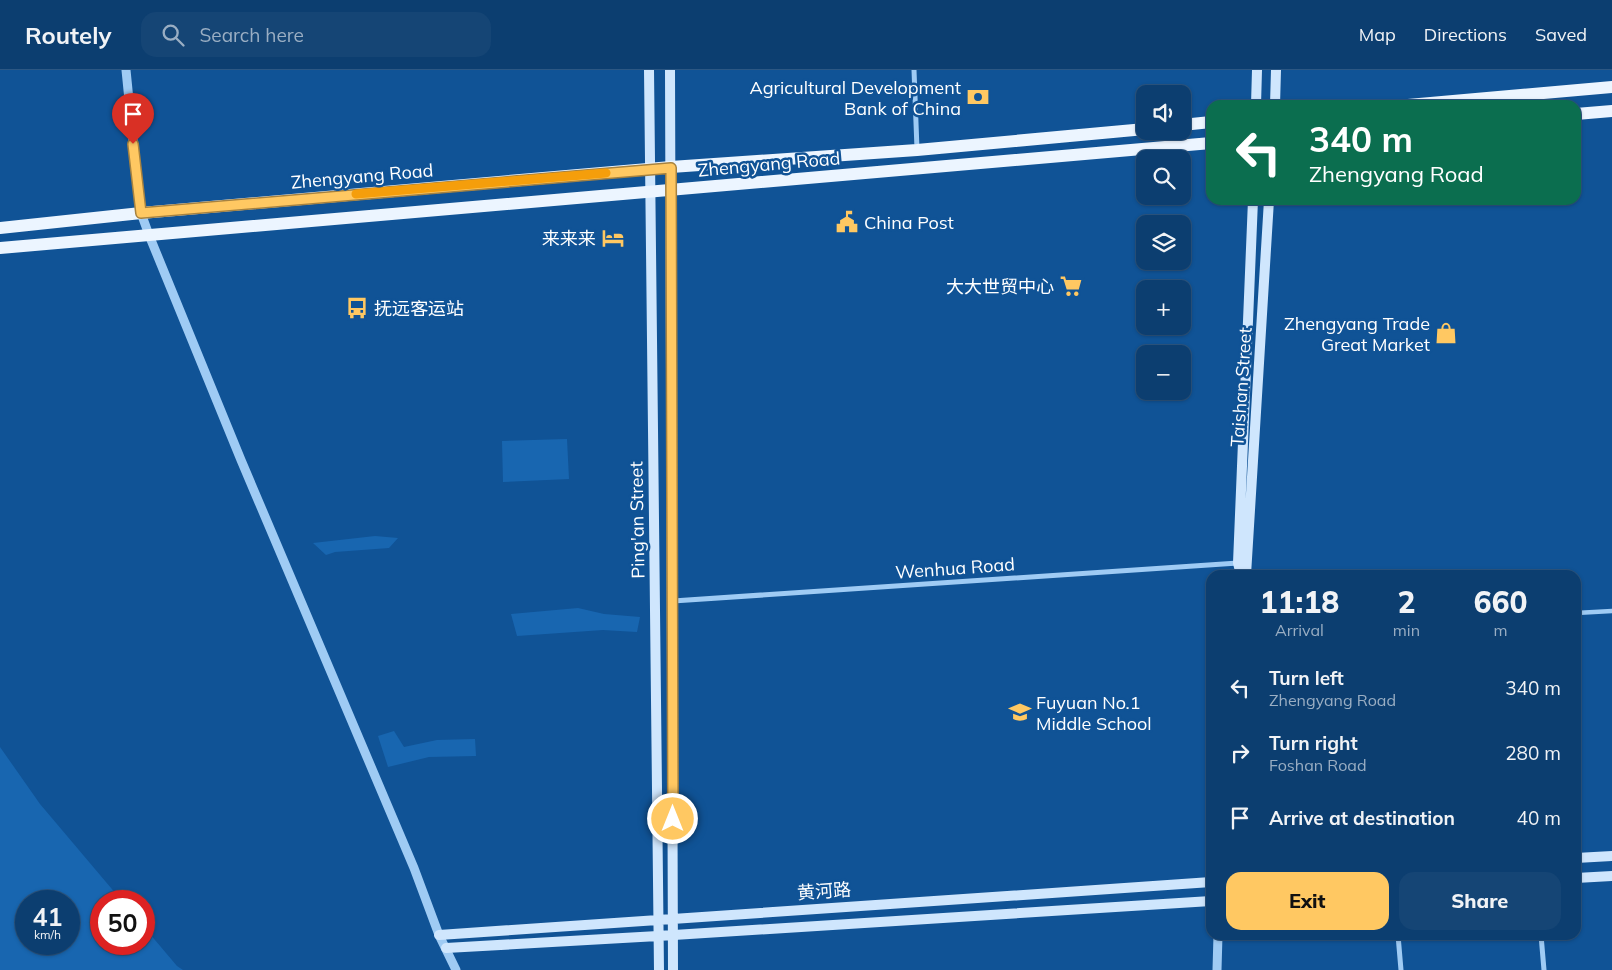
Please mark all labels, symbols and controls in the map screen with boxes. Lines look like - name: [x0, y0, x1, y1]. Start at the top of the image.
- search box: [141, 12, 491, 57]
- text: Routely: [25, 20, 111, 50]
- icon: search: [159, 21, 187, 49]
- text: Search here: [199, 23, 304, 47]
- text: Map: [1359, 23, 1396, 46]
- text: Directions: [1424, 23, 1507, 46]
- text: Saved: [1535, 23, 1587, 46]
- place label: Agricultural Development Bank of China: [750, 76, 961, 120]
- bank icon: Agricultural Development Bank of China: [965, 84, 991, 110]
- map controls: [1136, 85, 1191, 400]
- button: sound: [1136, 85, 1191, 140]
- pin: [112, 93, 154, 144]
- icon: arrive: [119, 100, 147, 128]
- text: 340 m: [1309, 117, 1413, 161]
- icon: left: [1226, 120, 1291, 185]
- street label: Zhengyang Road: [697, 146, 841, 182]
- button: search: [1136, 150, 1191, 205]
- street label: Zhengyang Road: [290, 158, 434, 194]
- text: Zhengyang Road: [1309, 160, 1484, 188]
- public building icon: China Post: [834, 209, 860, 235]
- place label: China Post: [864, 211, 954, 234]
- button: layers: [1136, 215, 1191, 270]
- hotel icon: 来来来: [600, 225, 626, 251]
- place label: 来来来: [542, 227, 596, 250]
- supermarket icon: 大大世贸中心: [1058, 273, 1084, 299]
- place label: 大大世贸中心: [946, 275, 1054, 298]
- button: +: [1136, 280, 1191, 335]
- bus stop icon: 抚远客运站: [344, 295, 370, 321]
- place label: 抚远客运站: [374, 297, 464, 320]
- place label: Zhengyang Trade Great Market: [1284, 312, 1430, 356]
- shop icon: Zhengyang Trade Great Market: [1433, 320, 1459, 346]
- street label: Taishan Street: [1225, 326, 1257, 448]
- button: −: [1136, 345, 1191, 400]
- street label: Ping'an Street: [624, 461, 650, 579]
- street label: Wenhua Road: [894, 552, 1016, 584]
- text: 11:18: [1259, 583, 1339, 621]
- text: 2: [1397, 583, 1415, 621]
- text: 660: [1474, 583, 1528, 621]
- text: Arrival: [1275, 620, 1324, 640]
- text: min: [1393, 620, 1420, 640]
- text: m: [1493, 620, 1508, 640]
- text: Turn left: [1269, 666, 1344, 690]
- icon: left: [1226, 674, 1254, 702]
- text: 340 m: [1505, 676, 1561, 700]
- text: Zhengyang Road: [1269, 690, 1396, 710]
- place label: Fuyuan No.1 Middle School: [1036, 691, 1152, 735]
- school or university icon: Fuyuan No.1 Middle School: [1007, 699, 1033, 725]
- text: Turn right: [1269, 731, 1358, 755]
- icon: right: [1226, 739, 1254, 767]
- text: 280 m: [1505, 741, 1561, 765]
- text: Foshan Road: [1269, 755, 1367, 775]
- position arrow: [646, 792, 698, 844]
- icon: arrive: [1226, 804, 1254, 832]
- text: Arrive at destination: [1269, 806, 1455, 830]
- text: 40 m: [1517, 806, 1561, 830]
- button: Exit: [1226, 872, 1389, 930]
- button: Share: [1399, 872, 1561, 930]
- street label: 黄河路: [796, 878, 852, 904]
- speed limit sign: 50: [90, 890, 155, 955]
- text: 41: [32, 901, 63, 932]
- text: km/h: [34, 927, 61, 942]

